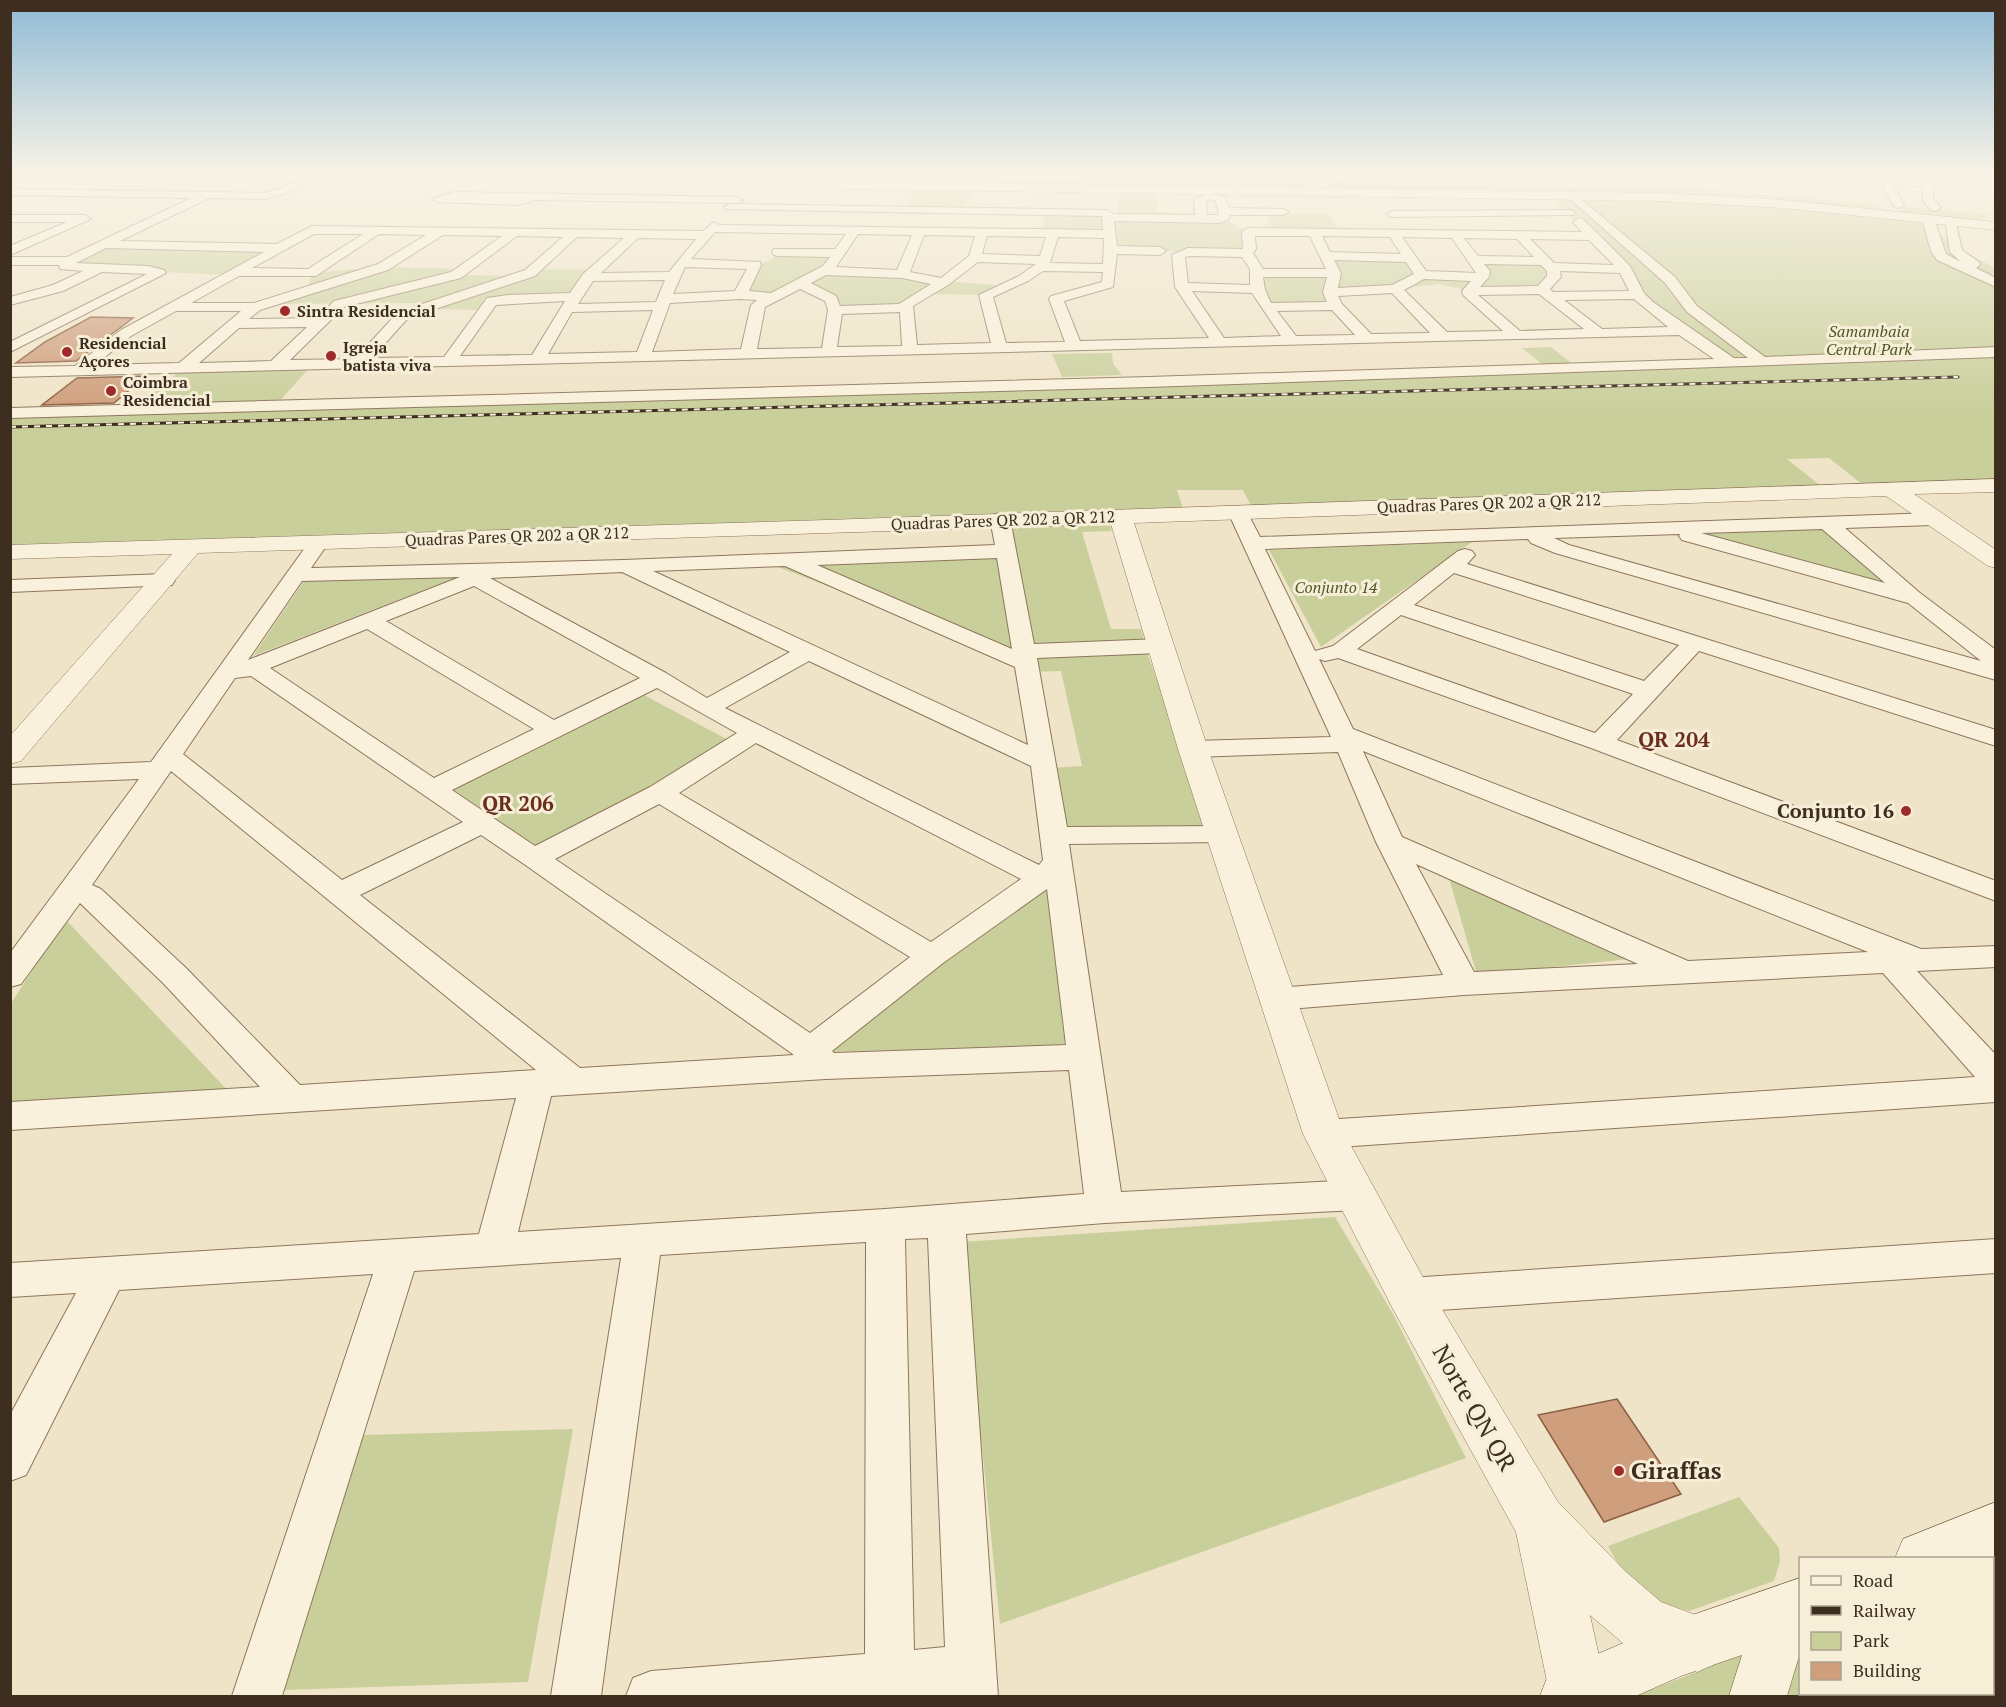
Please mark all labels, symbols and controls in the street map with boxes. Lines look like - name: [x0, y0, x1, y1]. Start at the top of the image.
- place label: Sintra Residencial: [297, 300, 436, 322]
- marker: Sintra Residencial: [278, 304, 292, 318]
- park label: Samambaia Central Park: [1826, 320, 1912, 360]
- place label: Residencial Açores: [79, 332, 167, 372]
- place label: Igreja batista viva: [342, 336, 431, 376]
- marker: Residencial Açores: [60, 345, 74, 359]
- marker: Igreja batista viva: [324, 349, 338, 363]
- place label: Coimbra Residencial: [123, 371, 211, 411]
- marker: Coimbra Residencial: [104, 384, 118, 398]
- street label: Quadras Pares QR 202 a QR 212: [1376, 488, 1602, 518]
- street label: Quadras Pares QR 202 a QR 212: [890, 505, 1116, 535]
- street label: Quadras Pares QR 202 a QR 212: [404, 521, 630, 551]
- park label: Conjunto 14: [1295, 576, 1378, 598]
- district label: QR 204: [1638, 725, 1710, 753]
- district label: QR 206: [482, 789, 554, 817]
- place label: Conjunto 16: [1777, 797, 1894, 824]
- marker: Conjunto 16: [1899, 804, 1913, 818]
- street label: Norte QN QR: [1426, 1338, 1524, 1477]
- place label: Giraffas: [1631, 1454, 1722, 1486]
- marker: Giraffas: [1612, 1464, 1626, 1478]
- legend: [1799, 1557, 1994, 1695]
- text: Road: [1853, 1568, 1893, 1592]
- text: Railway: [1853, 1598, 1917, 1622]
- text: Park: [1853, 1628, 1890, 1652]
- text: Building: [1853, 1658, 1921, 1682]

